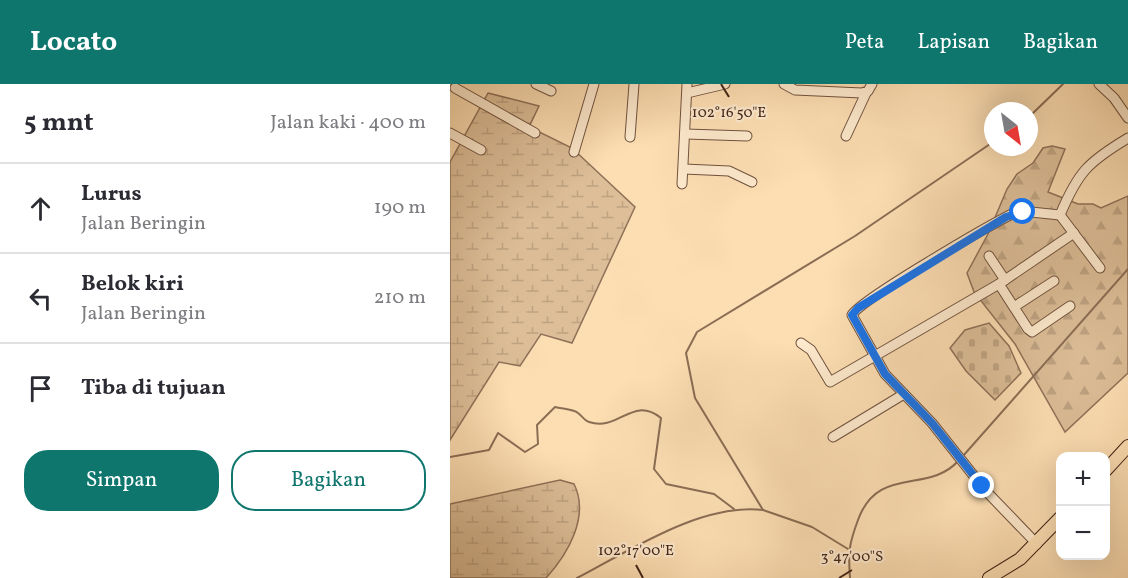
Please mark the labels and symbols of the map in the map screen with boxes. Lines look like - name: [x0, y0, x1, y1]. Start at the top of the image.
- north arrow: [984, 102, 1038, 156]
- text: 102°16'50"E: [692, 103, 766, 124]
- route start: [1009, 198, 1035, 224]
- route end: [968, 472, 994, 498]
- text: 102°17'00"E: [598, 541, 674, 562]
- text: 3°47'00"S: [821, 547, 883, 568]

